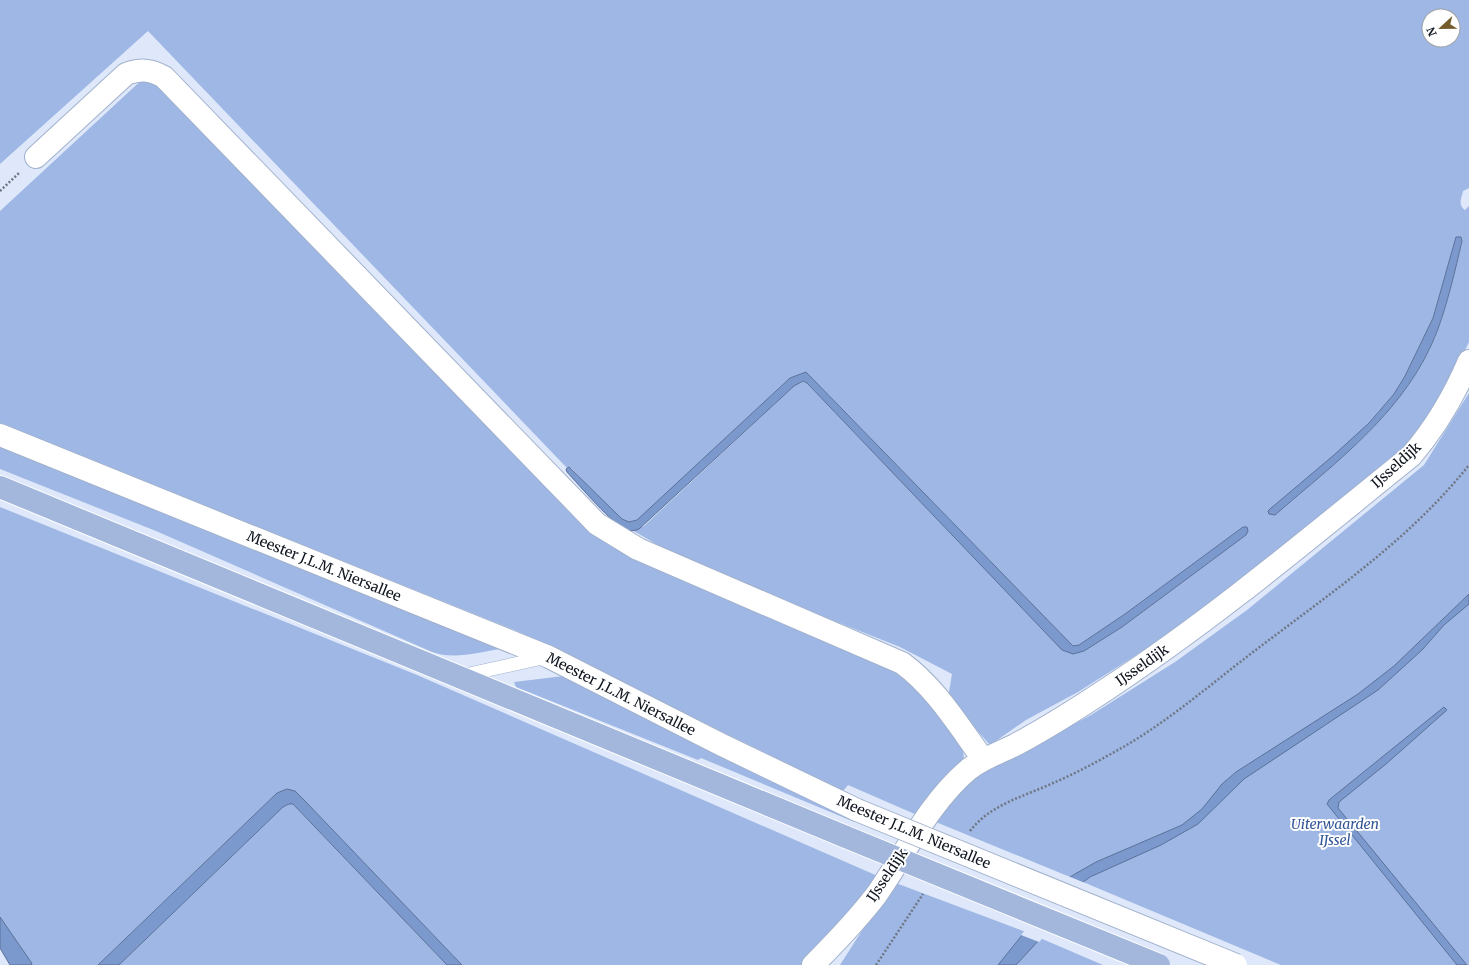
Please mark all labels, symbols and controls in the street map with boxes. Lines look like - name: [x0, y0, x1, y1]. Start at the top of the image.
- north arrow: [1421, 8, 1461, 48]
- text: N: [1423, 25, 1440, 38]
- street label: IJsseldijk: [1367, 438, 1425, 492]
- street label: Meester J.L.M. Niersallee: [244, 527, 404, 605]
- street label: IJsseldijk: [1112, 640, 1172, 690]
- street label: Meester J.L.M. Niersallee: [543, 649, 699, 739]
- street label: Meester J.L.M. Niersallee: [835, 791, 993, 873]
- park label: Uiterwaarden IJssel: [1291, 815, 1379, 849]
- street label: IJsseldijk: [863, 845, 911, 905]

